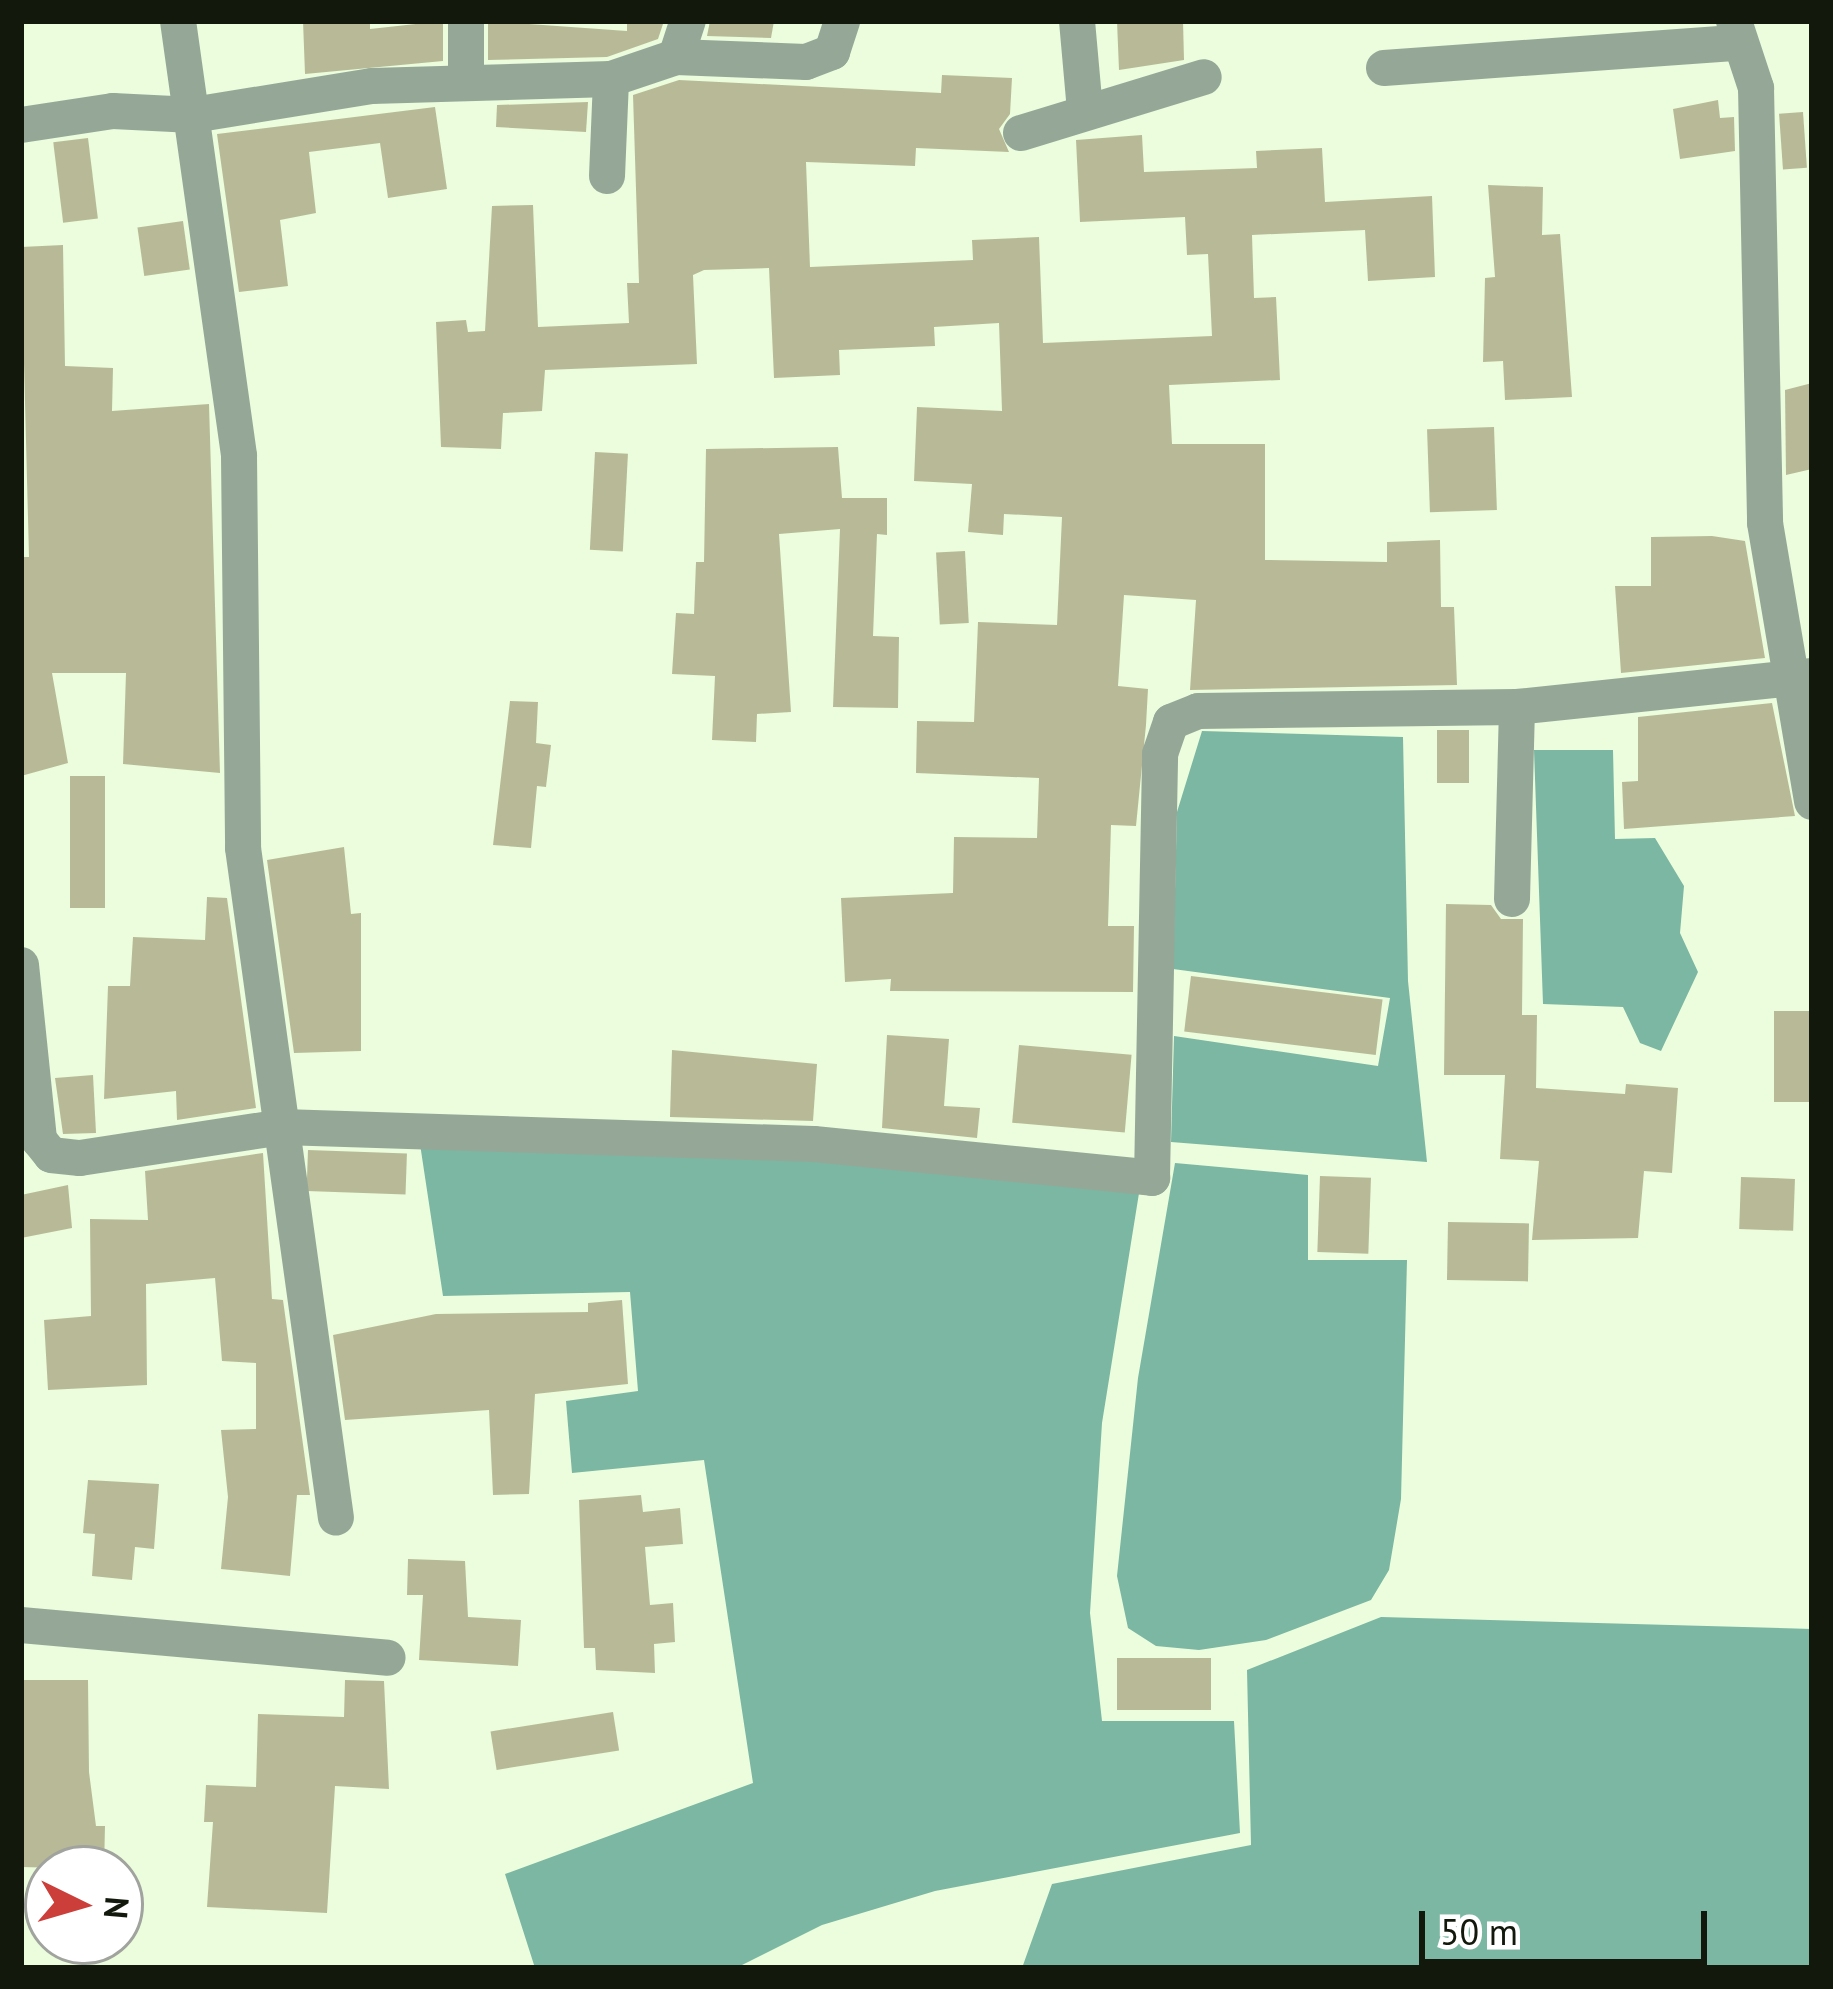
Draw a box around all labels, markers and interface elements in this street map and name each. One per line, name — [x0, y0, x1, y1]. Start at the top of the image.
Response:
north arrow — [24, 1845, 144, 1965]
scale bar — [1425, 1887, 1713, 1961]
text: N — [95, 1895, 140, 1921]
text: 50 m — [1440, 1908, 1518, 1955]

